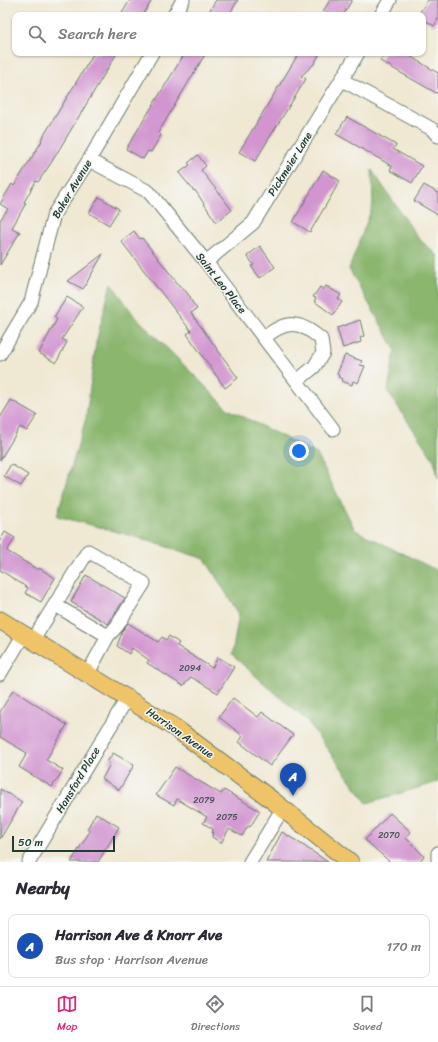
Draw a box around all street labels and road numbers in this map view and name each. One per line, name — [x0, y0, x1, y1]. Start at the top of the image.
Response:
street label: Pickmeier Lane — [263, 127, 318, 200]
street label: Baker Avenue — [47, 155, 97, 222]
street label: Saint Leo Place — [191, 248, 252, 318]
street label: Harrison Avenue — [142, 702, 218, 764]
street label: Hansford Place — [51, 743, 105, 817]

